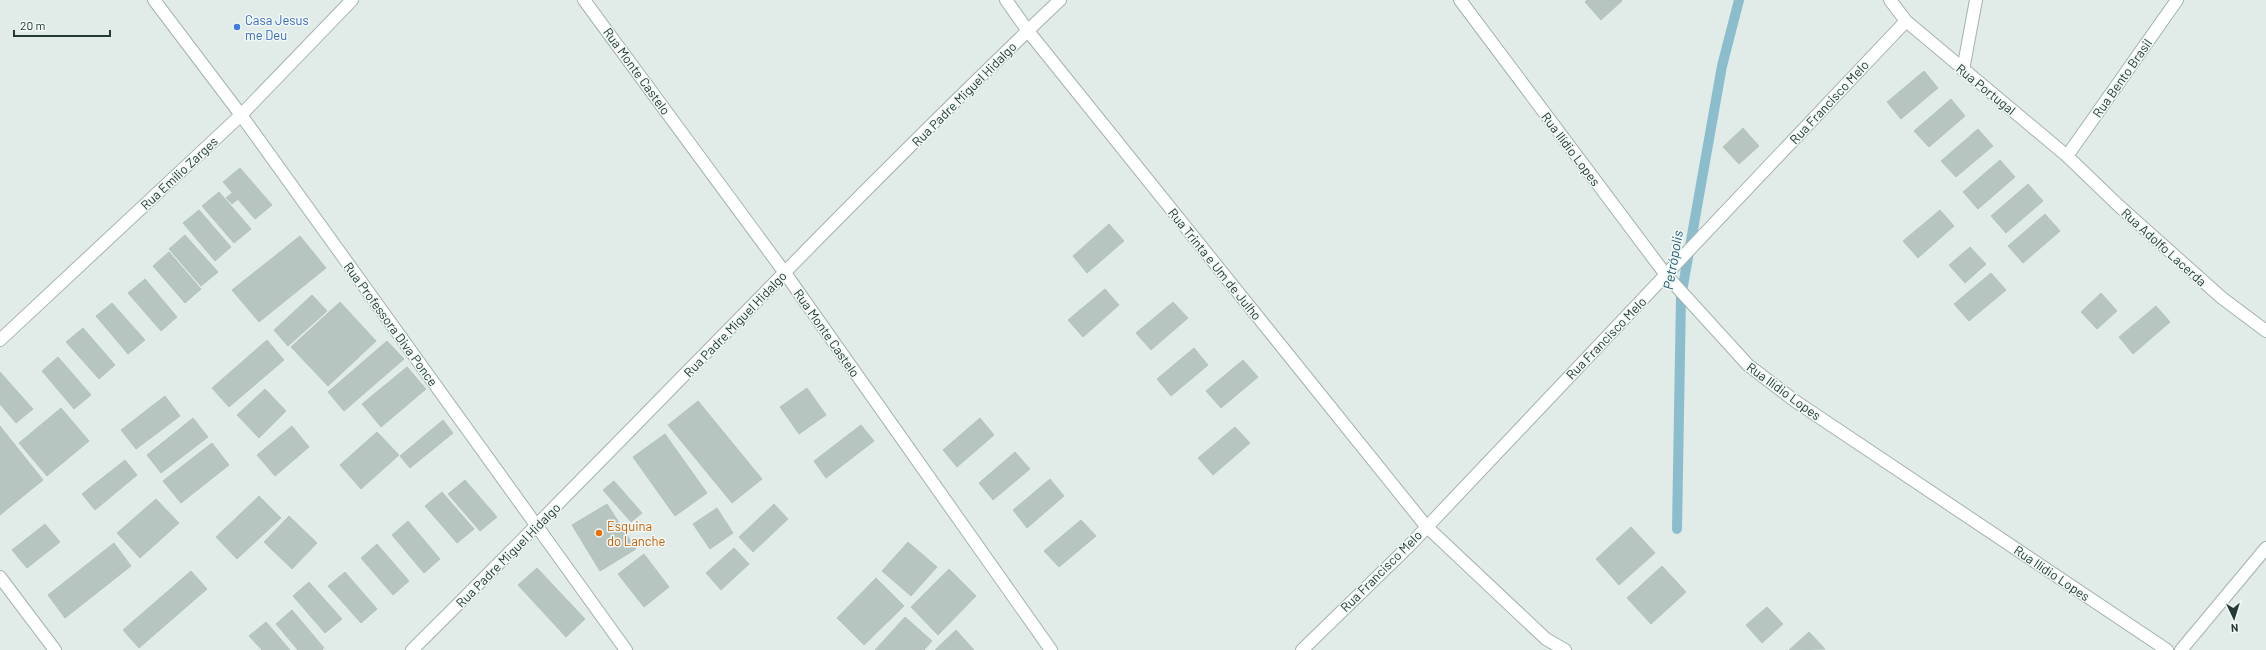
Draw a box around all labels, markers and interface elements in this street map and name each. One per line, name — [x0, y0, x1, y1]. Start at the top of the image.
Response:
scale bar — [14, 12, 110, 38]
place label: Casa Jesus me Deu — [245, 12, 309, 43]
text: 20 m — [20, 18, 46, 32]
marker: Casa Jesus me Deu — [232, 22, 242, 32]
street label: Rua Monte Castelo — [600, 24, 674, 118]
street label: Rua Bento Brasil — [2089, 36, 2155, 120]
street label: Rua Padre Miguel Hidalgo — [908, 38, 1020, 150]
street label: Rua Francisco Melo — [1786, 57, 1872, 147]
street label: Rua Portugal — [1953, 60, 2019, 118]
street label: Rua Ilídio Lopes — [1538, 109, 1604, 189]
street label: Rua Emílio Zarges — [137, 133, 221, 213]
street label: Rua Trinta e Um de Julho — [1165, 205, 1265, 323]
street label: Rua Adolfo Lacerda — [2118, 205, 2210, 289]
water label: Petrópolis — [1659, 228, 1686, 291]
street label: Rua Professora Diva Ponce — [341, 259, 441, 389]
street label: Rua Padre Miguel Hidalgo — [680, 268, 790, 380]
street label: Rua Monte Castelo — [791, 286, 863, 380]
street label: Rua Francisco Melo — [1562, 293, 1650, 383]
street label: Rua Ilídio Lopes — [1744, 359, 1824, 423]
street label: Rua Padre Miguel Hidalgo — [452, 499, 564, 611]
place label: Esquina do Lanche — [607, 518, 665, 549]
street label: Rua Francisco Melo — [1337, 527, 1425, 615]
marker: Esquina do Lanche — [594, 528, 604, 538]
street label: Rua Ilídio Lopes — [2011, 542, 2093, 604]
north arrow — [2214, 598, 2254, 638]
text: N — [2231, 622, 2239, 635]

